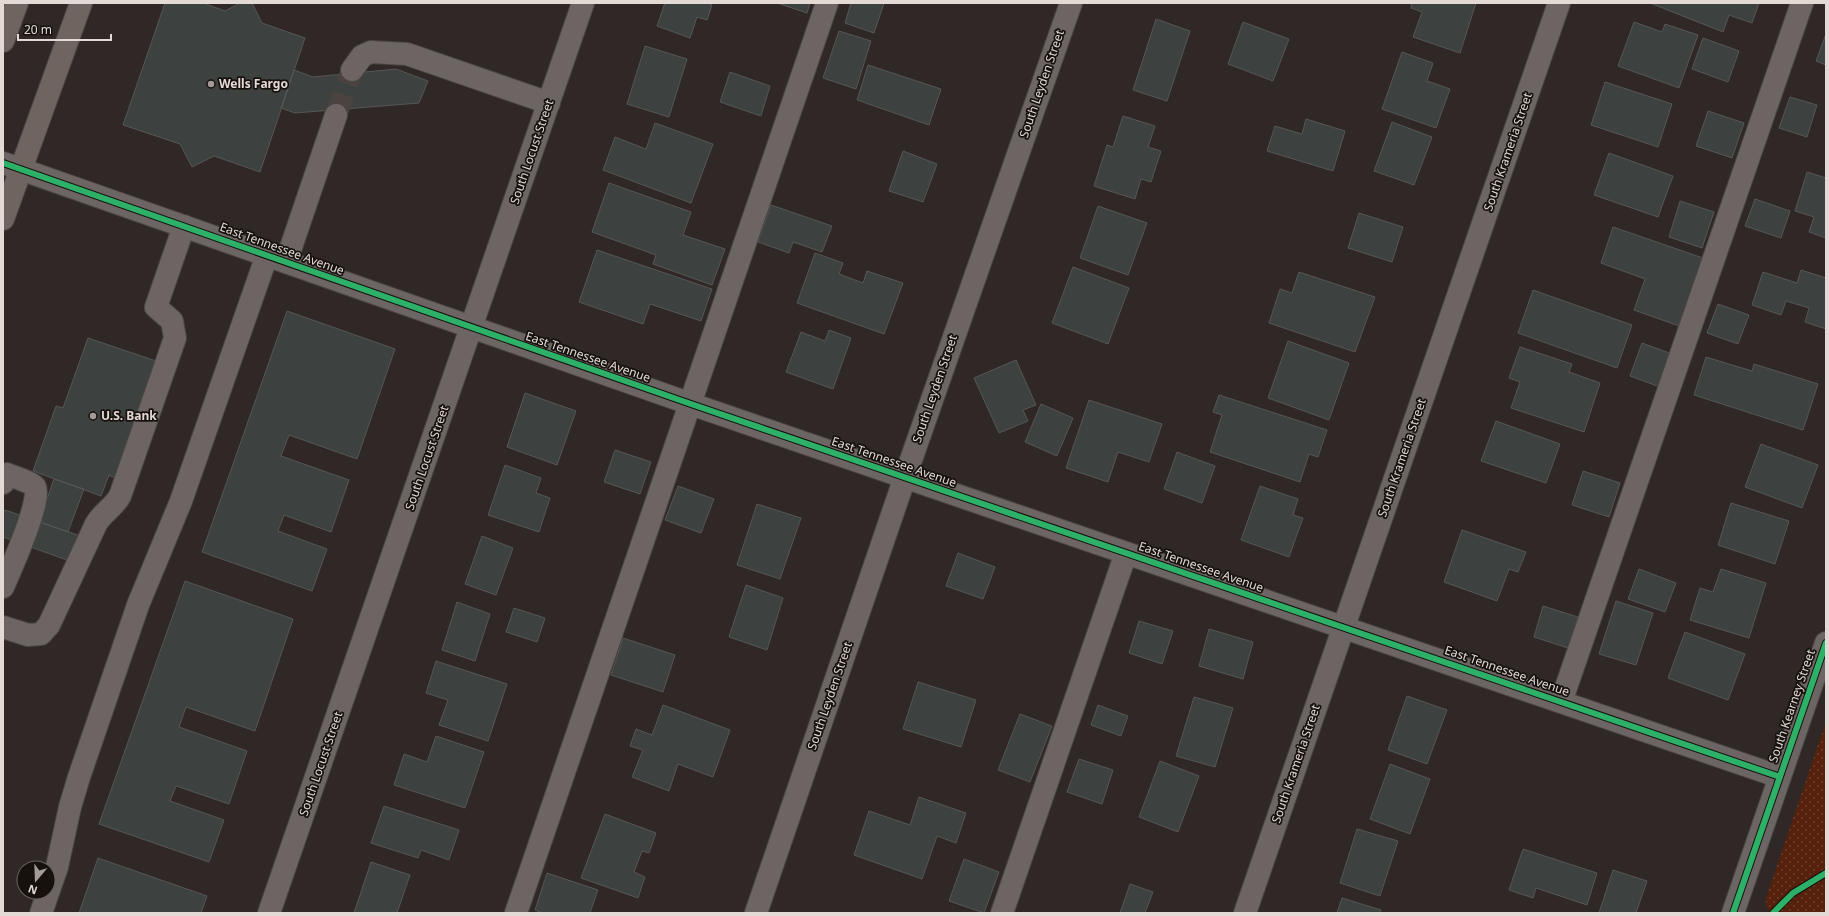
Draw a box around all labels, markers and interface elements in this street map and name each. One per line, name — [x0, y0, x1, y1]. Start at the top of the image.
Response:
scale bar — [18, 16, 111, 42]
text: 20 m — [24, 21, 52, 38]
street label: South Leyden Street — [1015, 27, 1068, 140]
place label: Wells Fargo — [219, 75, 288, 92]
marker: Wells Fargo — [206, 79, 216, 89]
street label: South Krameria Street — [1479, 90, 1536, 213]
street label: South Locust Street — [506, 97, 558, 206]
street label: East Tennessee Avenue — [218, 218, 347, 279]
street label: East Tennessee Avenue — [523, 327, 653, 386]
street label: South Leyden Street — [908, 332, 961, 445]
street label: South Krameria Street — [1373, 396, 1430, 519]
street label: South Locust Street — [401, 403, 453, 512]
place label: U.S. Bank — [101, 407, 157, 424]
marker: U.S. Bank — [88, 411, 98, 421]
street label: East Tennessee Avenue — [829, 432, 959, 491]
street label: East Tennessee Avenue — [1136, 537, 1266, 596]
street label: South Leyden Street — [803, 639, 856, 752]
street label: East Tennessee Avenue — [1442, 641, 1572, 700]
street label: South Kearney Street — [1764, 646, 1819, 765]
street label: South Krameria Street — [1267, 702, 1324, 825]
street label: South Locust Street — [295, 709, 347, 818]
north arrow — [16, 860, 56, 900]
text: N — [26, 881, 39, 898]

